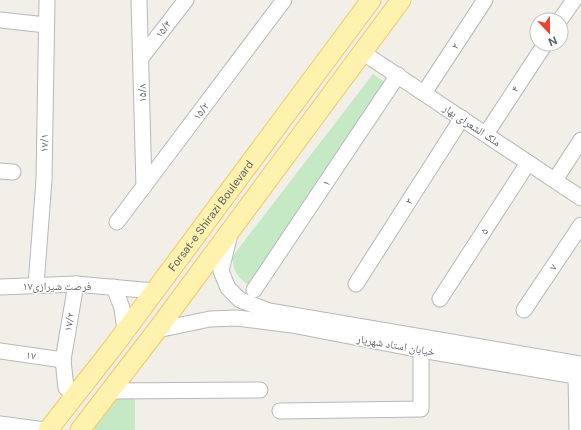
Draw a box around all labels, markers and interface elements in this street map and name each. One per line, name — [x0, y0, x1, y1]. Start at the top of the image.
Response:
north arrow — [529, 12, 569, 52]
street label: ۱۵/۴ — [153, 18, 174, 40]
text: N — [547, 34, 559, 48]
street label: ۲ — [449, 41, 461, 51]
street label: ۱۵/۸ — [136, 84, 148, 102]
street label: ۴ — [509, 84, 521, 94]
street label: ۱۵/۲ — [191, 100, 211, 122]
street label: ملک الشعرای بهار — [440, 101, 503, 149]
street label: ۱۷/۱ — [38, 134, 50, 152]
street label: Forsat-e Shirazi Boulevard — [166, 158, 256, 273]
street label: ۱ — [320, 178, 332, 188]
street label: ۳ — [403, 196, 415, 206]
street label: ۵ — [478, 226, 490, 236]
street label: ۷ — [547, 262, 559, 272]
street label: ۱۷فرصت شیرازی — [23, 280, 92, 293]
street label: ۱۷/۲ — [61, 312, 77, 332]
street label: خیابان استاد شهریار — [355, 332, 436, 359]
street label: ۱۷ — [25, 348, 37, 362]

